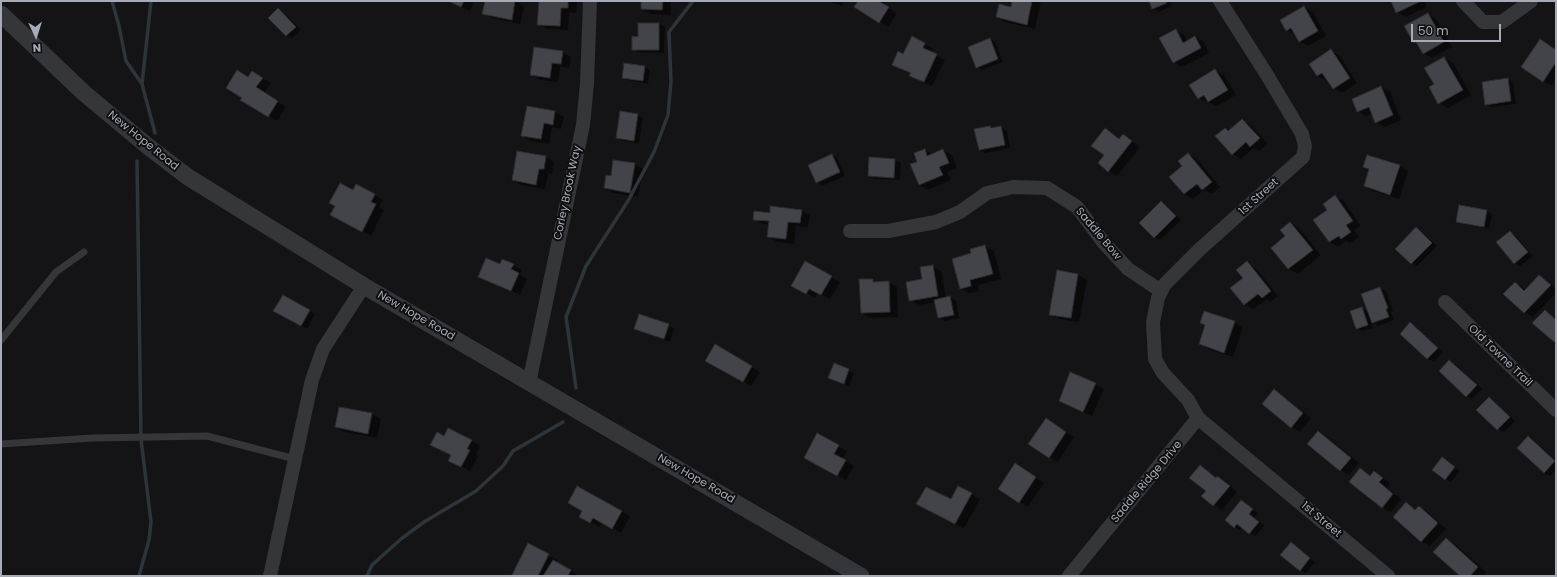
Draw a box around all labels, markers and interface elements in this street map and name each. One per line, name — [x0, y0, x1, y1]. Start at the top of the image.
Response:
north arrow — [16, 16, 56, 56]
scale bar — [1413, 16, 1503, 42]
text: 50 m — [1418, 22, 1449, 39]
text: N — [32, 40, 42, 56]
street label: New Hope Road — [105, 109, 181, 173]
street label: Corley Brook Way — [552, 145, 584, 241]
street label: 1st Street — [1237, 176, 1281, 218]
street label: Saddle Bow — [1072, 205, 1124, 263]
street label: New Hope Road — [375, 289, 457, 343]
street label: Old Towne Trail — [1465, 322, 1535, 390]
street label: Saddle Ridge Drive — [1109, 438, 1185, 526]
street label: New Hope Road — [655, 452, 737, 506]
street label: 1st Street — [1298, 499, 1344, 541]

